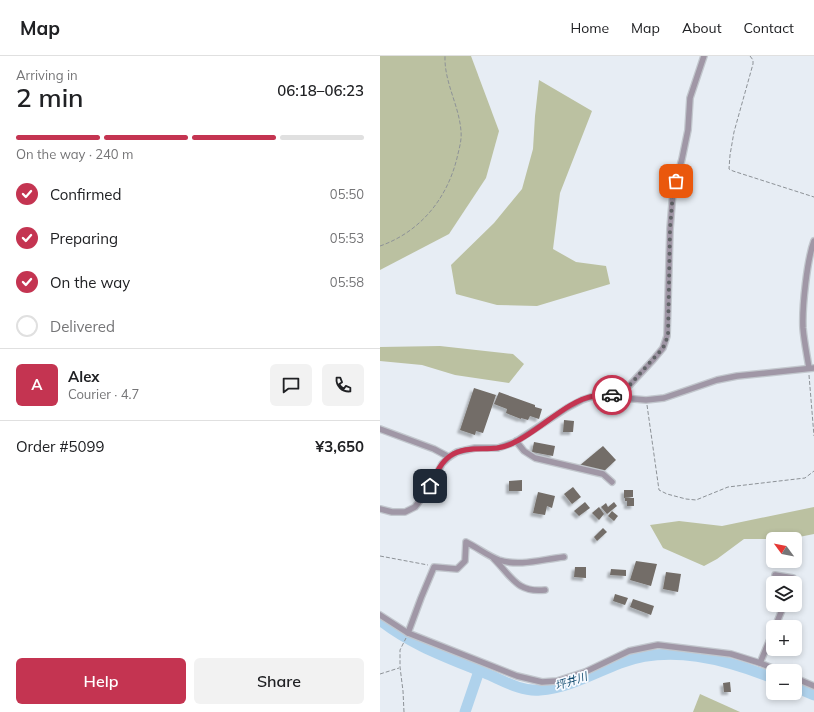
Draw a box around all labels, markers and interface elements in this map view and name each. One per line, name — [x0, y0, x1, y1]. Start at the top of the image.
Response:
text: Map — [20, 16, 60, 40]
text: Home — [570, 19, 609, 37]
text: Map — [631, 19, 660, 37]
text: About — [682, 19, 722, 37]
text: Contact — [744, 19, 794, 37]
text: Arriving in — [16, 67, 78, 83]
text: 2 min — [16, 81, 84, 114]
text: 06:18–06:23 — [277, 81, 364, 100]
text: On the way · 240 m — [16, 146, 133, 162]
pin — [659, 164, 693, 198]
icon: bag — [665, 170, 687, 192]
icon: check — [16, 183, 38, 205]
text: Confirmed — [50, 185, 121, 204]
text: 05:50 — [330, 186, 364, 202]
icon: check — [16, 227, 38, 249]
text: Preparing — [50, 229, 118, 248]
text: 05:53 — [330, 230, 364, 246]
icon: check — [16, 271, 38, 293]
text: On the way — [50, 273, 130, 292]
text: 05:58 — [330, 274, 364, 290]
text: Delivered — [50, 317, 115, 336]
button: chat — [270, 364, 312, 406]
button: phone — [322, 364, 364, 406]
text: Alex — [68, 367, 100, 386]
text: A — [31, 375, 43, 394]
courier — [592, 375, 632, 415]
icon: car — [601, 384, 623, 406]
text: Courier · 4.7 — [68, 386, 139, 402]
text: Order #5099 — [16, 437, 104, 456]
text: ¥3,650 — [315, 437, 364, 456]
pin — [413, 469, 447, 503]
icon: home — [419, 475, 441, 497]
north arrow — [766, 532, 802, 568]
map controls — [766, 532, 802, 700]
button: layers — [766, 576, 802, 612]
button: + — [766, 620, 802, 656]
button: Help — [16, 658, 186, 704]
button: Share — [194, 658, 364, 704]
button: − — [766, 664, 802, 700]
water label: 坪井川 — [553, 669, 590, 693]

